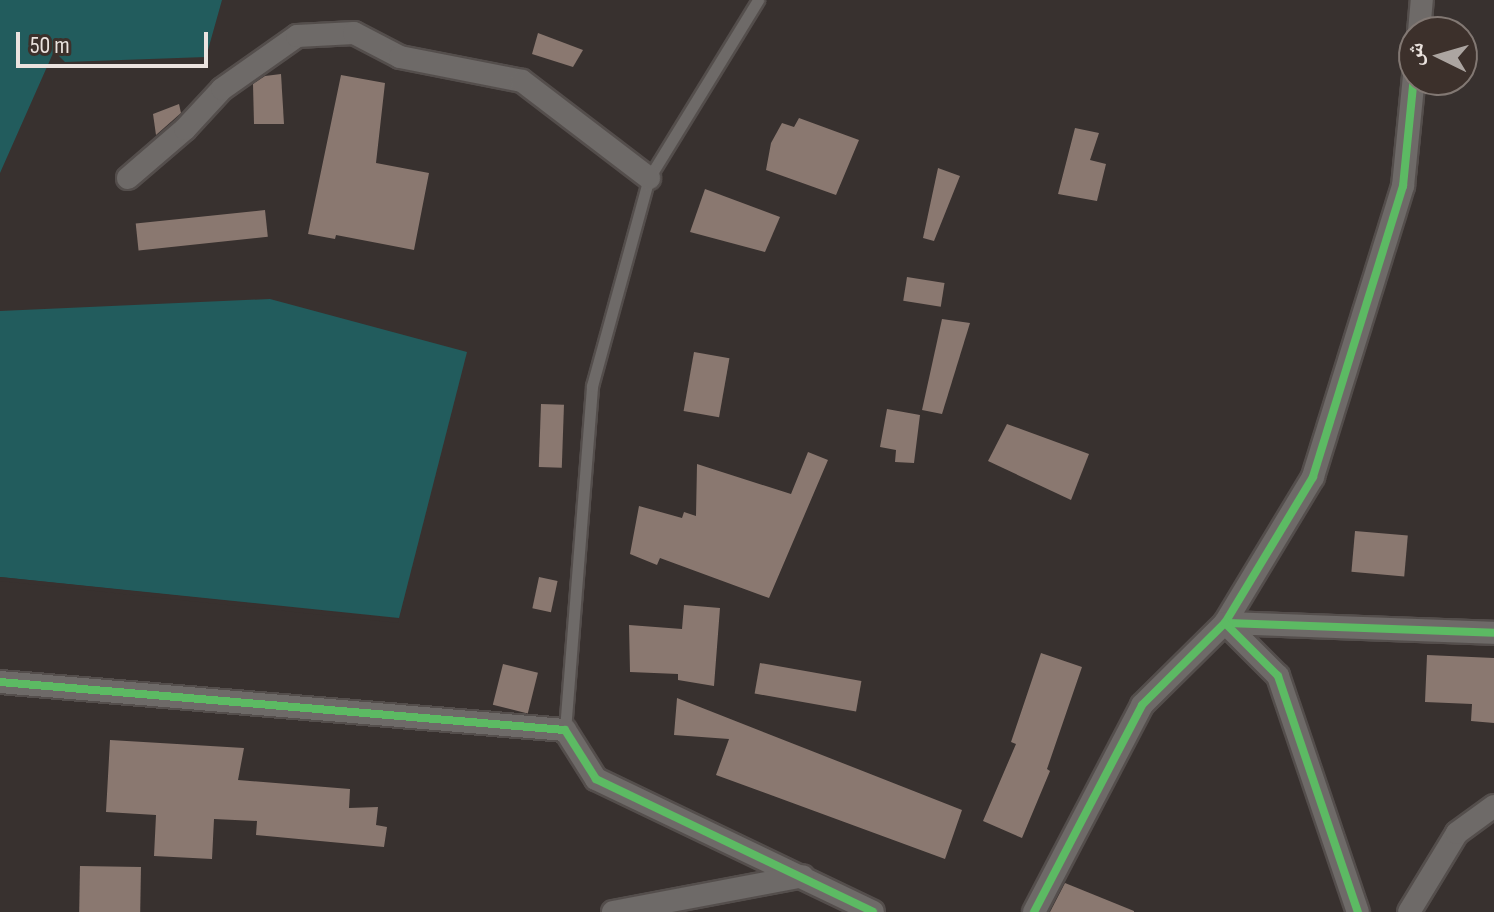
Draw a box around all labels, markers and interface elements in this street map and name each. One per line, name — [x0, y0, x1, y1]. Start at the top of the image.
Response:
scale bar — [20, 16, 212, 66]
north arrow — [1398, 16, 1478, 96]
text: 50 m — [30, 31, 70, 60]
text: ش — [1401, 41, 1430, 67]

